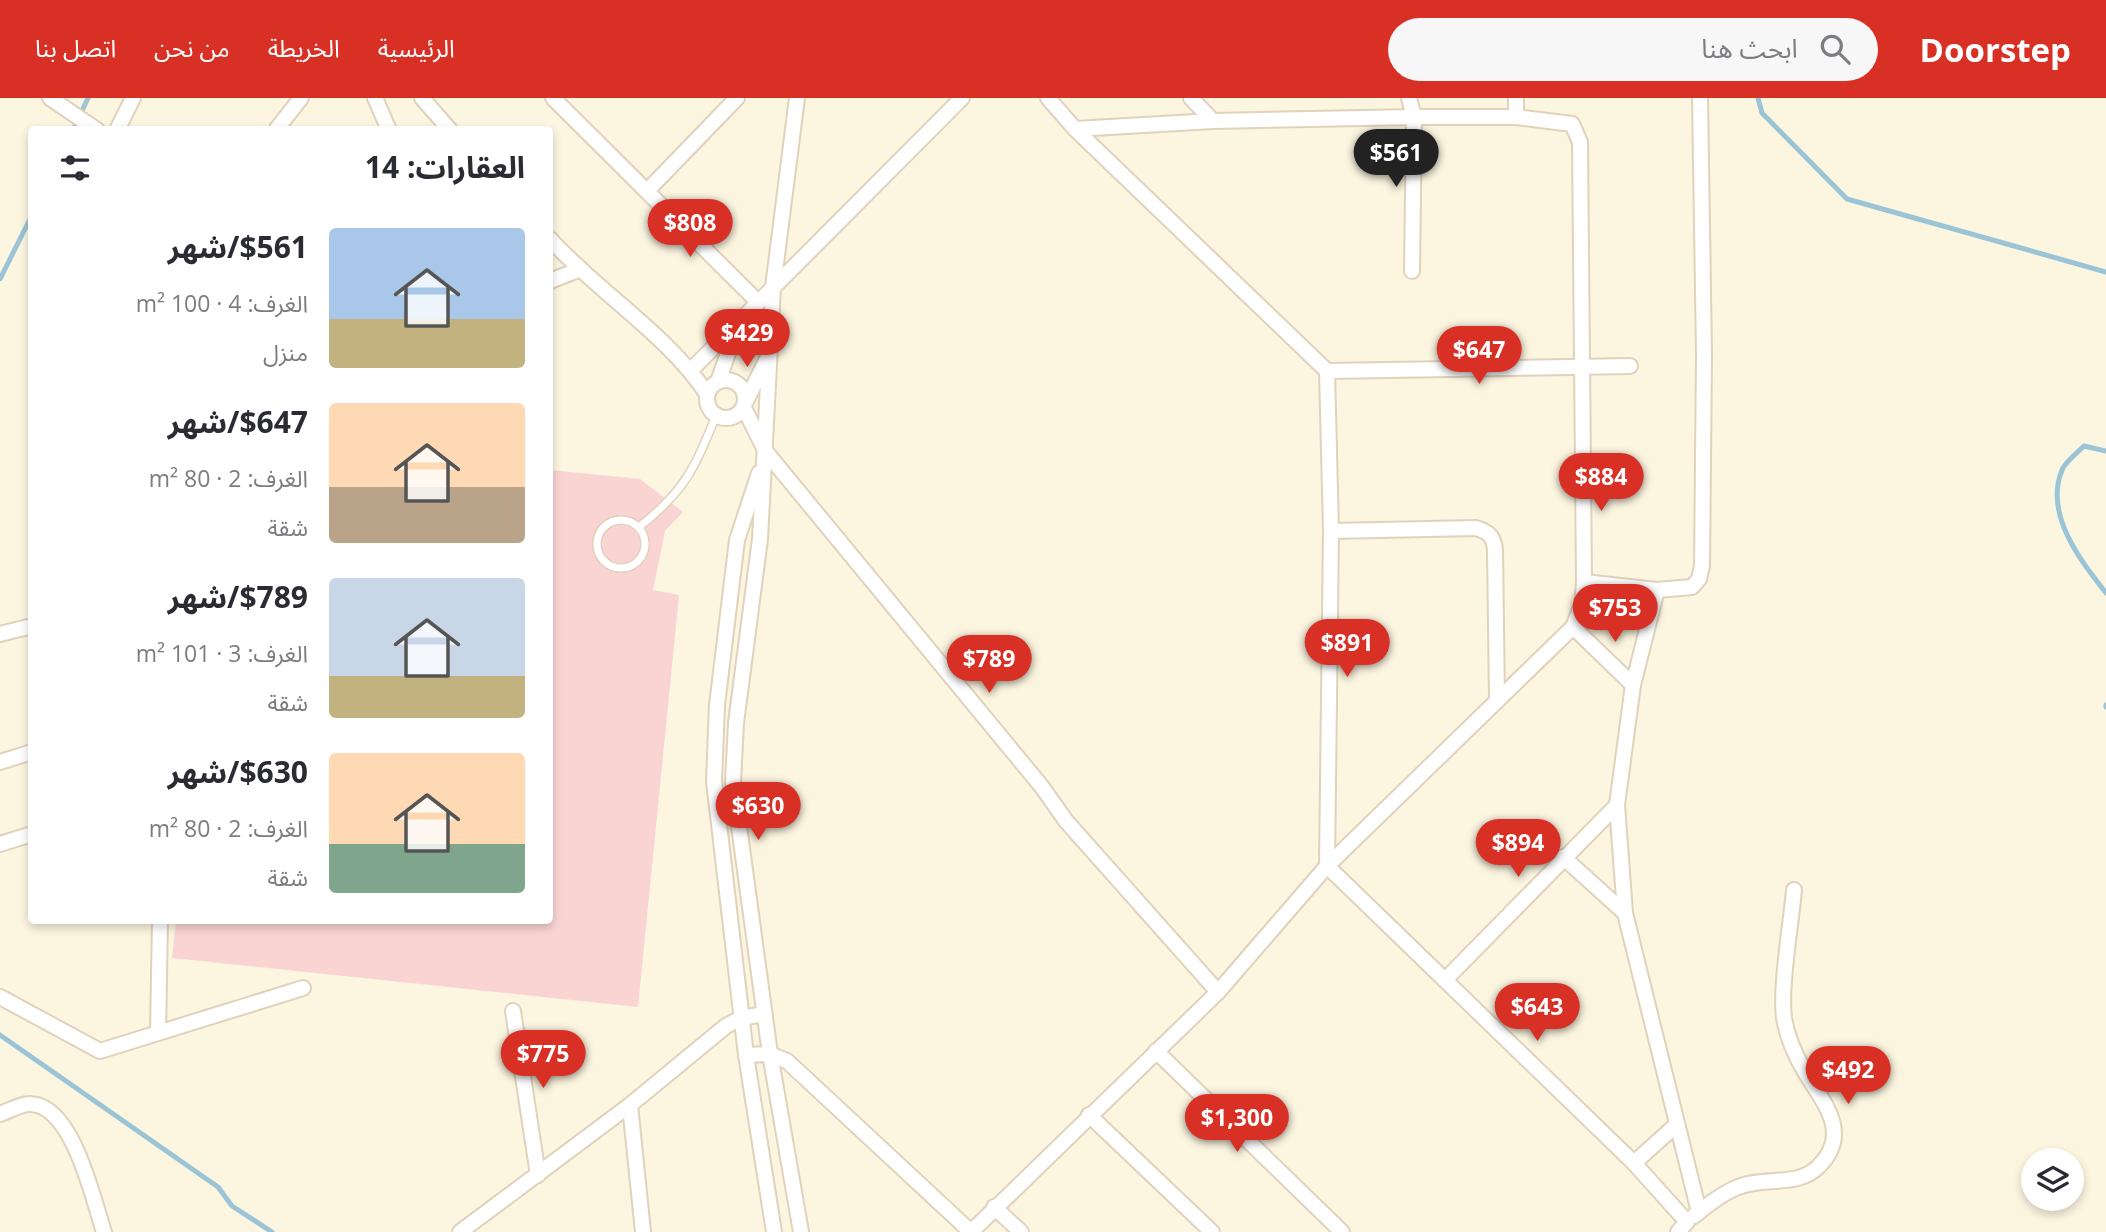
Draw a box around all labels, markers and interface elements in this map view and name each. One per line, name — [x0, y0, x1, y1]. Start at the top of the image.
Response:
search box — [1388, 18, 1878, 81]
text: Doorstep — [1920, 27, 2071, 72]
text: ابحث هنا — [1701, 30, 1798, 66]
icon: search — [1816, 30, 1854, 68]
text: اتصل بنا — [35, 31, 116, 64]
text: من نحن — [154, 31, 230, 64]
text: الخريطة — [268, 31, 340, 64]
text: الرئيسية — [378, 31, 455, 64]
pin: $561 — [1355, 130, 1437, 189]
text: $561 — [1370, 136, 1422, 168]
text: العقارات: 14 — [365, 146, 525, 187]
icon: filters — [56, 149, 94, 187]
pin: $808 — [649, 200, 731, 259]
text: $808 — [664, 206, 716, 238]
text: $561/شهر — [168, 226, 308, 267]
icon: home — [385, 256, 469, 340]
text: الغرف: 4 · 100 m² — [136, 287, 308, 319]
pin: $429 — [706, 310, 788, 369]
text: $429 — [721, 316, 773, 348]
pin: $647 — [1438, 327, 1520, 386]
text: $647 — [1453, 333, 1505, 365]
text: منزل — [263, 336, 308, 368]
text: $647/شهر — [168, 401, 308, 442]
icon: home — [385, 431, 469, 515]
pin: $884 — [1560, 454, 1642, 513]
text: $884 — [1575, 460, 1627, 492]
text: الغرف: 2 · 80 m² — [149, 462, 308, 494]
text: شقة — [267, 511, 308, 543]
text: $789/شهر — [168, 576, 308, 617]
pin: $753 — [1574, 584, 1656, 644]
text: $753 — [1589, 591, 1641, 623]
icon: home — [385, 606, 469, 690]
pin: $891 — [1306, 620, 1388, 679]
text: $891 — [1321, 626, 1373, 658]
pin: $789 — [948, 636, 1030, 695]
text: الغرف: 3 · 101 m² — [136, 637, 308, 669]
text: $789 — [963, 642, 1015, 674]
text: شقة — [267, 686, 308, 718]
text: $630/شهر — [168, 751, 308, 792]
icon: home — [385, 781, 469, 865]
pin: $630 — [717, 782, 799, 842]
text: $630 — [732, 789, 784, 821]
text: الغرف: 2 · 80 m² — [149, 812, 308, 844]
pin: $894 — [1477, 820, 1559, 879]
text: $894 — [1492, 826, 1544, 858]
text: شقة — [267, 861, 308, 893]
pin: $643 — [1496, 984, 1578, 1043]
text: $643 — [1511, 990, 1563, 1022]
pin: $775 — [502, 1030, 584, 1090]
text: $775 — [517, 1037, 569, 1069]
pin: $492 — [1807, 1046, 1889, 1106]
text: $492 — [1822, 1053, 1874, 1085]
pin: $1,300 — [1180, 1094, 1294, 1154]
text: $1,300 — [1201, 1101, 1273, 1133]
map controls — [2021, 1148, 2084, 1211]
button: layers — [2021, 1148, 2084, 1211]

